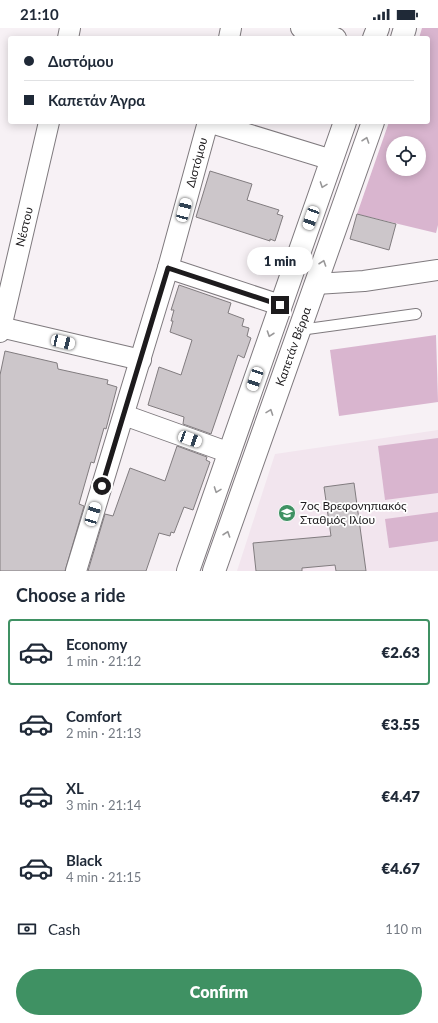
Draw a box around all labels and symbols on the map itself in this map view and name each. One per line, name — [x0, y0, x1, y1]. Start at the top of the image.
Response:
street label: Διστόμου — [182, 136, 210, 189]
one-way arrow — [361, 137, 370, 144]
one-way arrow — [319, 182, 327, 189]
car — [175, 197, 193, 223]
street label: Νέστου — [12, 205, 36, 248]
car — [301, 205, 321, 231]
callout: 1 min — [247, 247, 313, 275]
one-way arrow — [318, 259, 327, 266]
route end — [271, 296, 289, 314]
street label: Καπετάν Βέρρα — [272, 304, 314, 388]
one-way arrow — [266, 331, 275, 338]
car — [50, 333, 76, 351]
car — [245, 366, 265, 392]
one-way arrow — [266, 408, 274, 415]
car — [177, 429, 203, 449]
route start — [93, 477, 111, 495]
one-way arrow — [213, 486, 222, 493]
place label: 7ος Βρεφονηπιακός Σταθμός Ιλίου — [300, 498, 407, 527]
car — [84, 501, 102, 527]
school or university icon: 7ος Βρεφονηπιακός Σταθμός Ιλίου — [277, 503, 297, 523]
one-way arrow — [222, 531, 231, 538]

